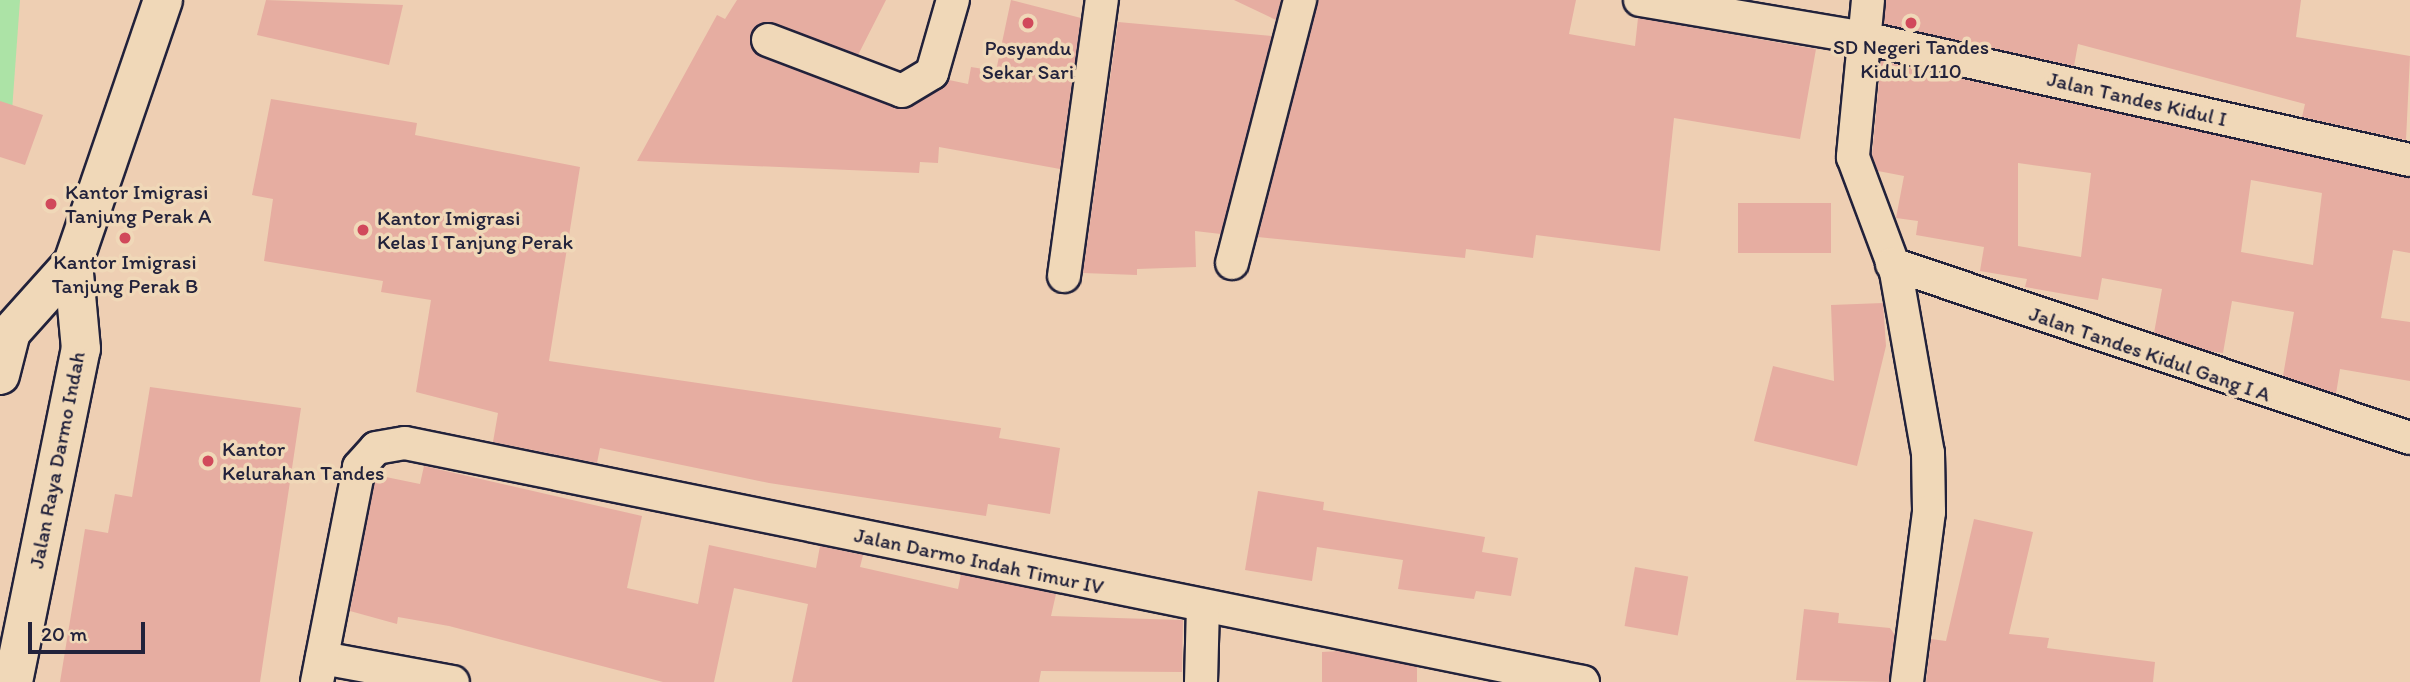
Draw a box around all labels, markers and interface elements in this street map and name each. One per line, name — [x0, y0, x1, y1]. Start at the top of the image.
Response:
marker: Posyandu Sekar Sari — [1018, 13, 1038, 33]
marker: SD Negeri Tandes Kidul I/110 — [1903, 15, 1919, 31]
place label: SD Negeri Tandes Kidul I/110 — [1833, 34, 1989, 84]
place label: Posyandu Sekar Sari — [982, 35, 1074, 85]
street label: Jalan Tandes Kidul I — [2046, 66, 2228, 132]
place label: Kantor Imigrasi Tanjung Perak A — [65, 179, 210, 229]
marker: Kantor Imigrasi Tanjung Perak A — [43, 196, 59, 212]
place label: Kantor Imigrasi Kelas I Tanjung Perak — [377, 205, 571, 255]
marker: Kantor Imigrasi Kelas I Tanjung Perak — [355, 222, 371, 238]
marker: Kantor Imigrasi Tanjung Perak B — [117, 230, 133, 246]
place label: Kantor Imigrasi Tanjung Perak B — [52, 249, 198, 299]
street label: Jalan Tandes Kidul Gang I A — [2027, 301, 2273, 407]
street label: Jalan Raya Darmo Indah — [24, 350, 90, 570]
place label: Kantor Kelurahan Tandes — [222, 436, 383, 486]
marker: Kantor Kelurahan Tandes — [200, 453, 216, 469]
street label: Jalan Darmo Indah Timur IV — [852, 522, 1106, 600]
scale bar — [32, 608, 149, 652]
text: 20 m — [41, 621, 87, 646]

